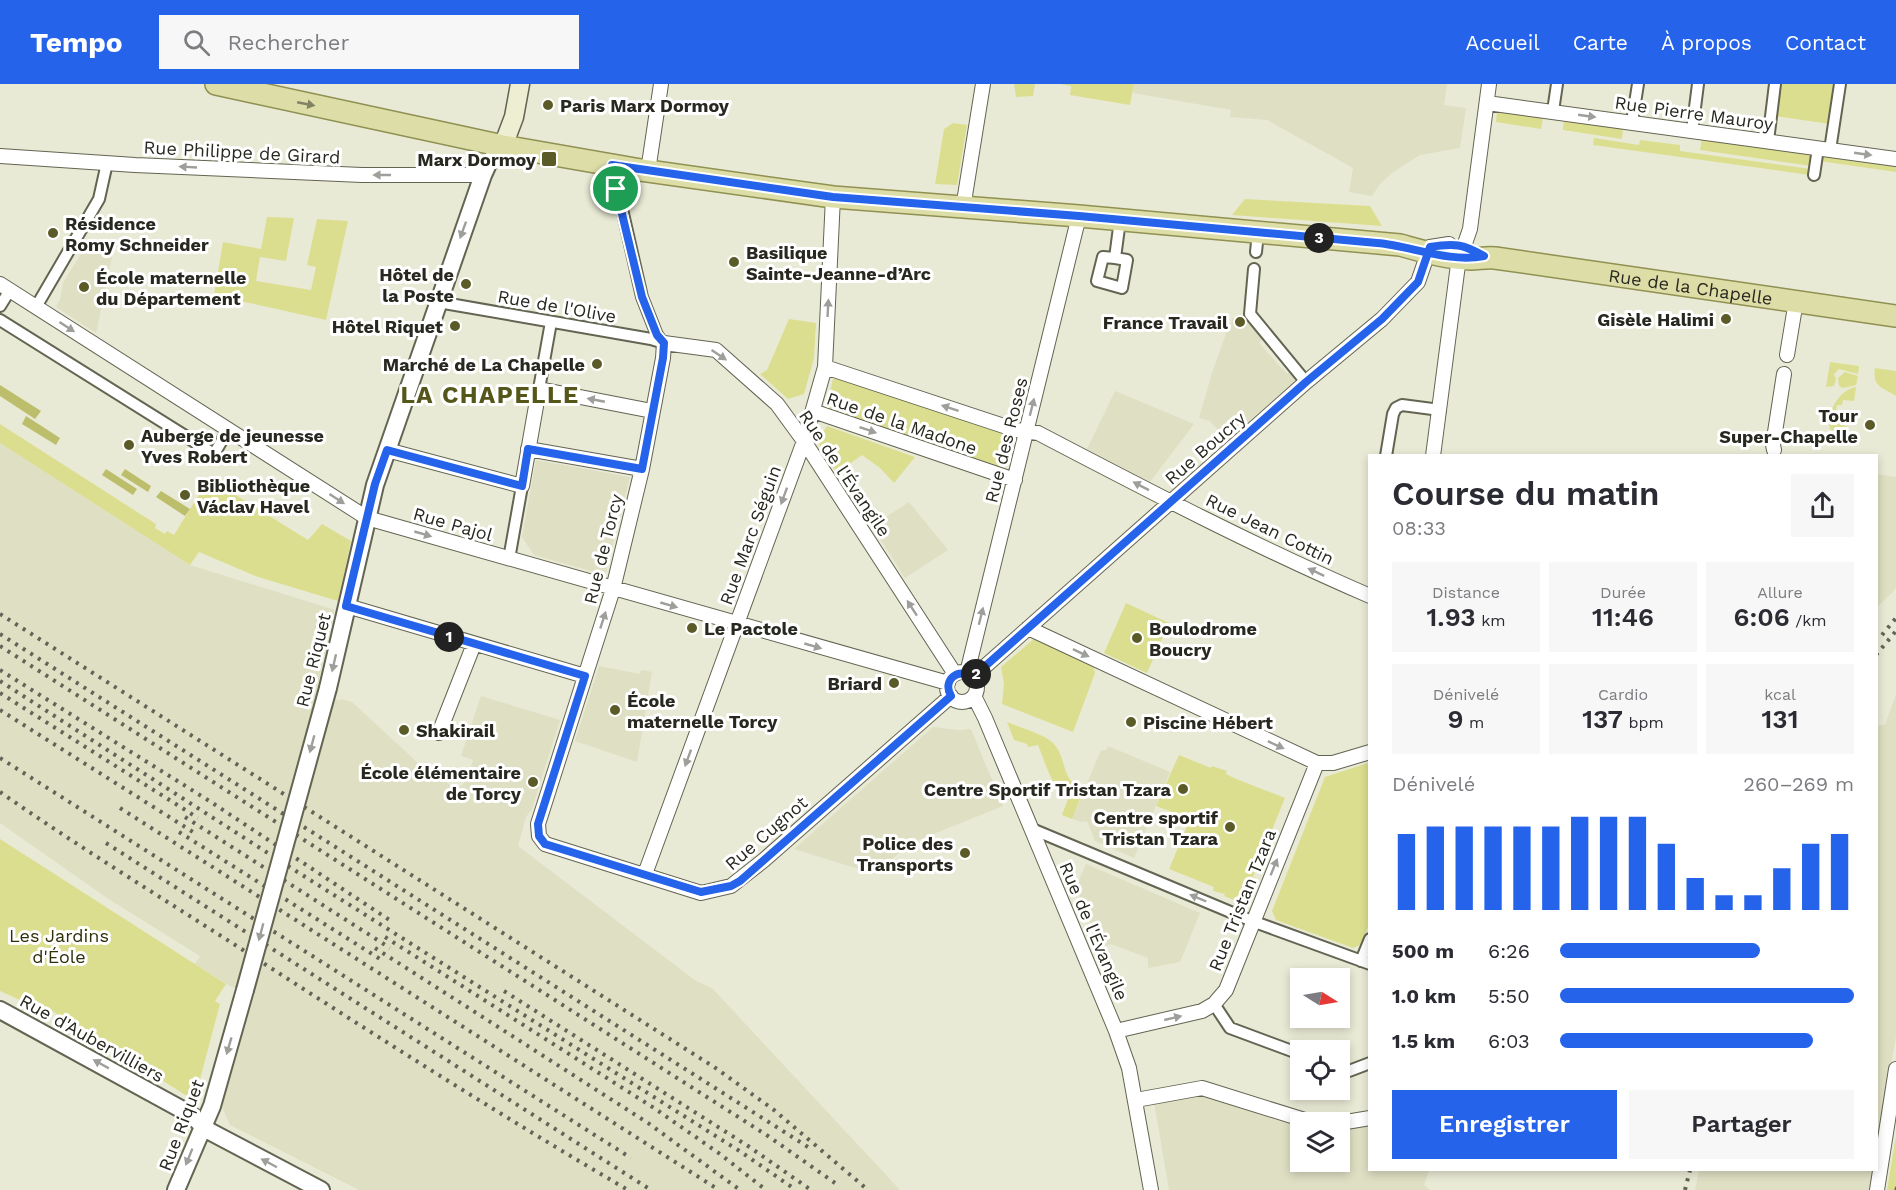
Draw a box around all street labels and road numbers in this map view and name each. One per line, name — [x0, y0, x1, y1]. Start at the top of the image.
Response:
street label: Rue Pierre Mauroy — [1613, 91, 1775, 135]
street label: Rue Philippe de Girard — [143, 136, 341, 168]
street label: Rue de la Chapelle — [1607, 264, 1774, 309]
street label: Rue de l'Olive — [496, 285, 618, 327]
street label: Rue des Roses — [980, 375, 1032, 505]
street label: Rue de la Madone — [824, 387, 980, 459]
street label: Rue de l'Évangile — [795, 406, 895, 540]
street label: Rue Boucry — [1160, 407, 1250, 489]
street label: Rue Marc Séguin — [715, 462, 785, 608]
street label: Rue Jean Cottin — [1203, 489, 1337, 569]
street label: Rue de Torcy — [579, 491, 627, 606]
street label: Rue Pajol — [411, 503, 496, 545]
street label: Rue Riquet — [291, 610, 335, 709]
street label: Rue Cugnot — [721, 791, 812, 874]
street label: Rue Tristan Tzara — [1204, 826, 1280, 974]
street label: Rue de l'Évangile — [1055, 859, 1133, 1003]
street label: Rue d'Aubervilliers — [16, 990, 168, 1086]
street label: Rue Riquet — [154, 1076, 208, 1174]

